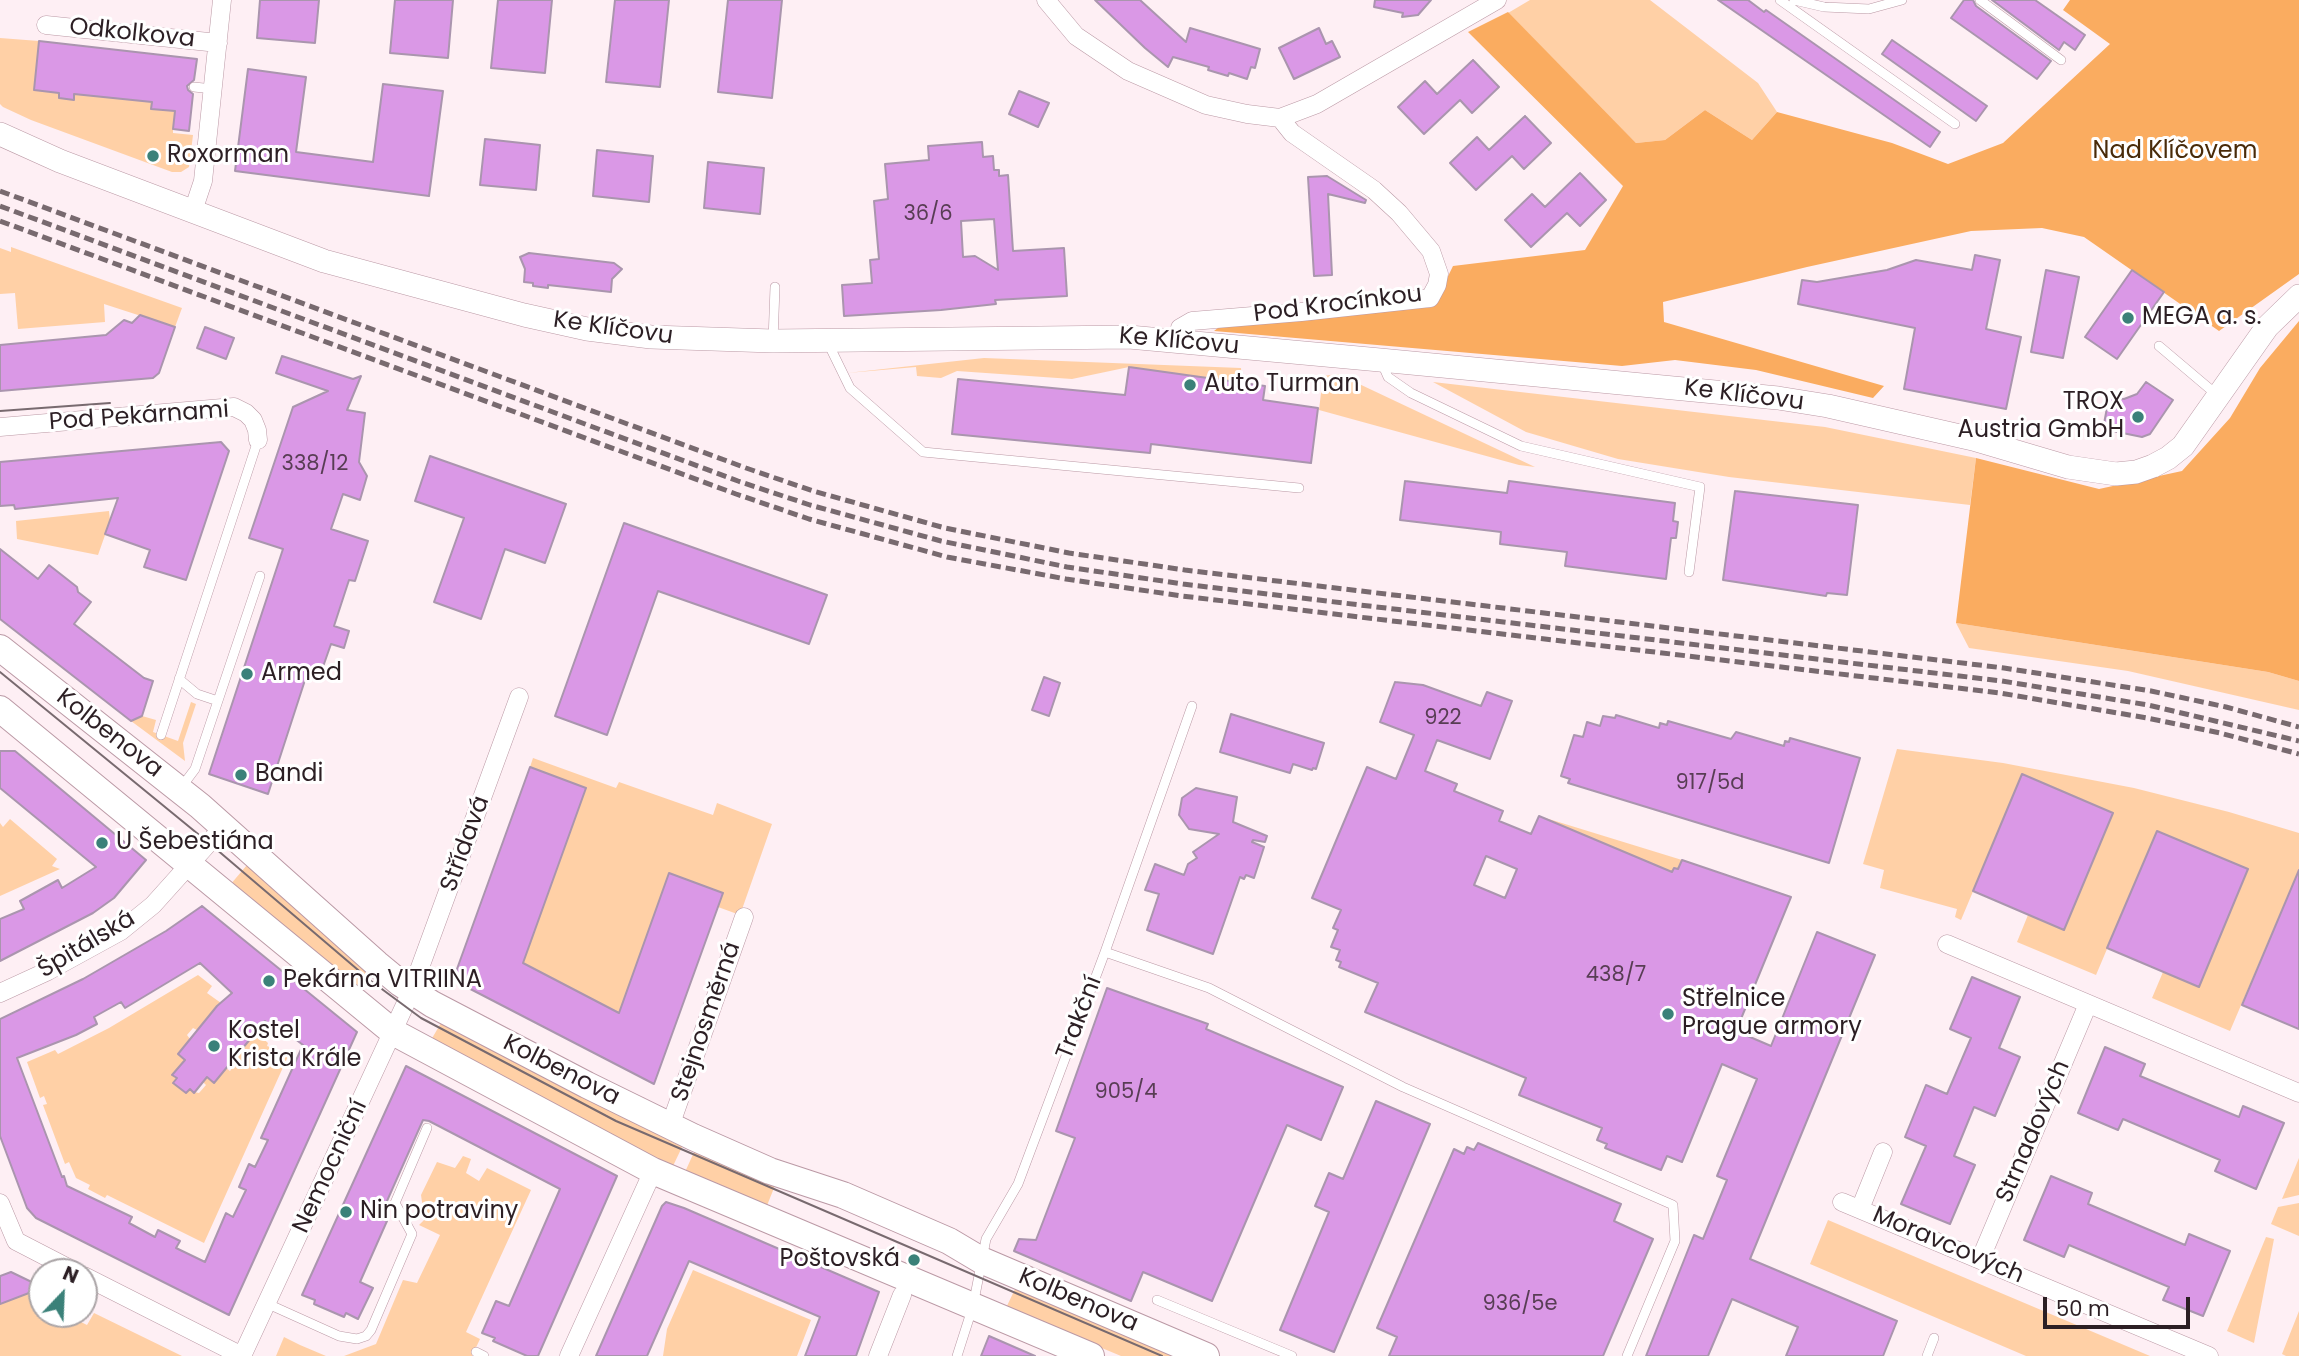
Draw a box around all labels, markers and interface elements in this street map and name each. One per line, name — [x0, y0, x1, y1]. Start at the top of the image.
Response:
street label: Odkolkova — [68, 13, 196, 55]
park label: Nad Klíčovem — [2093, 138, 2257, 166]
place label: Roxorman — [167, 142, 289, 170]
marker: Roxorman — [145, 148, 161, 164]
house number: 36/6 — [903, 202, 953, 228]
street label: Pod Krocínkou — [1252, 280, 1424, 330]
place label: MEGA a. s. — [2142, 304, 2261, 332]
street label: Ke Klíčovu — [551, 306, 675, 352]
marker: MEGA a. s. — [2120, 310, 2136, 326]
street label: Ke Klíčovu — [1118, 322, 1240, 362]
place label: Auto Turman — [1204, 371, 1360, 399]
street label: Ke Klíčovu — [1682, 374, 1806, 418]
marker: Auto Turman — [1182, 377, 1198, 393]
place label: TROX Austria GmbH — [1957, 389, 2124, 445]
street label: Pod Pekárnami — [48, 396, 230, 438]
marker: TROX Austria GmbH — [2130, 409, 2146, 425]
house number: 338/12 — [282, 452, 348, 478]
place label: Armed — [261, 660, 342, 688]
marker: Armed — [239, 666, 255, 682]
street label: Kolbenova — [50, 684, 168, 784]
house number: 922 — [1424, 706, 1462, 732]
place label: Bandi — [255, 761, 323, 789]
marker: Bandi — [233, 767, 249, 783]
house number: 917/5d — [1676, 771, 1744, 797]
street label: Střídavá — [435, 792, 497, 896]
place label: U Šebestiána — [116, 829, 274, 857]
marker: U Šebestiána — [94, 835, 110, 851]
street label: Špitálská — [33, 905, 141, 985]
street label: Stejnosměrná — [666, 938, 748, 1106]
house number: 438/7 — [1586, 963, 1646, 989]
place label: Pekárna VITRIINA — [283, 967, 482, 995]
marker: Pekárna VITRIINA — [261, 973, 277, 989]
street label: Trakční — [1051, 973, 1109, 1063]
place label: Střelnice Prague armory — [1682, 986, 1862, 1042]
marker: Střelnice Prague armory — [1660, 1006, 1676, 1022]
place label: Kostel Krista Krále — [228, 1018, 361, 1074]
street label: Kolbenova — [498, 1029, 624, 1113]
marker: Kostel Krista Krále — [206, 1038, 222, 1054]
street label: Strnadových — [1991, 1056, 2077, 1208]
house number: 905/4 — [1095, 1080, 1157, 1106]
street label: Nemocniční — [288, 1096, 374, 1238]
place label: Nin potraviny — [360, 1198, 518, 1226]
street label: Moravcových — [1868, 1201, 2028, 1291]
marker: Nin potraviny — [338, 1204, 354, 1220]
place label: Poštovská — [780, 1246, 900, 1274]
marker: Poštovská — [906, 1252, 922, 1268]
north arrow — [28, 1258, 98, 1328]
text: N — [59, 1260, 82, 1290]
street label: Kolbenova — [1014, 1263, 1142, 1339]
scale bar — [2047, 1282, 2194, 1326]
house number: 936/5e — [1482, 1292, 1558, 1318]
text: 50 m — [2056, 1294, 2110, 1323]

